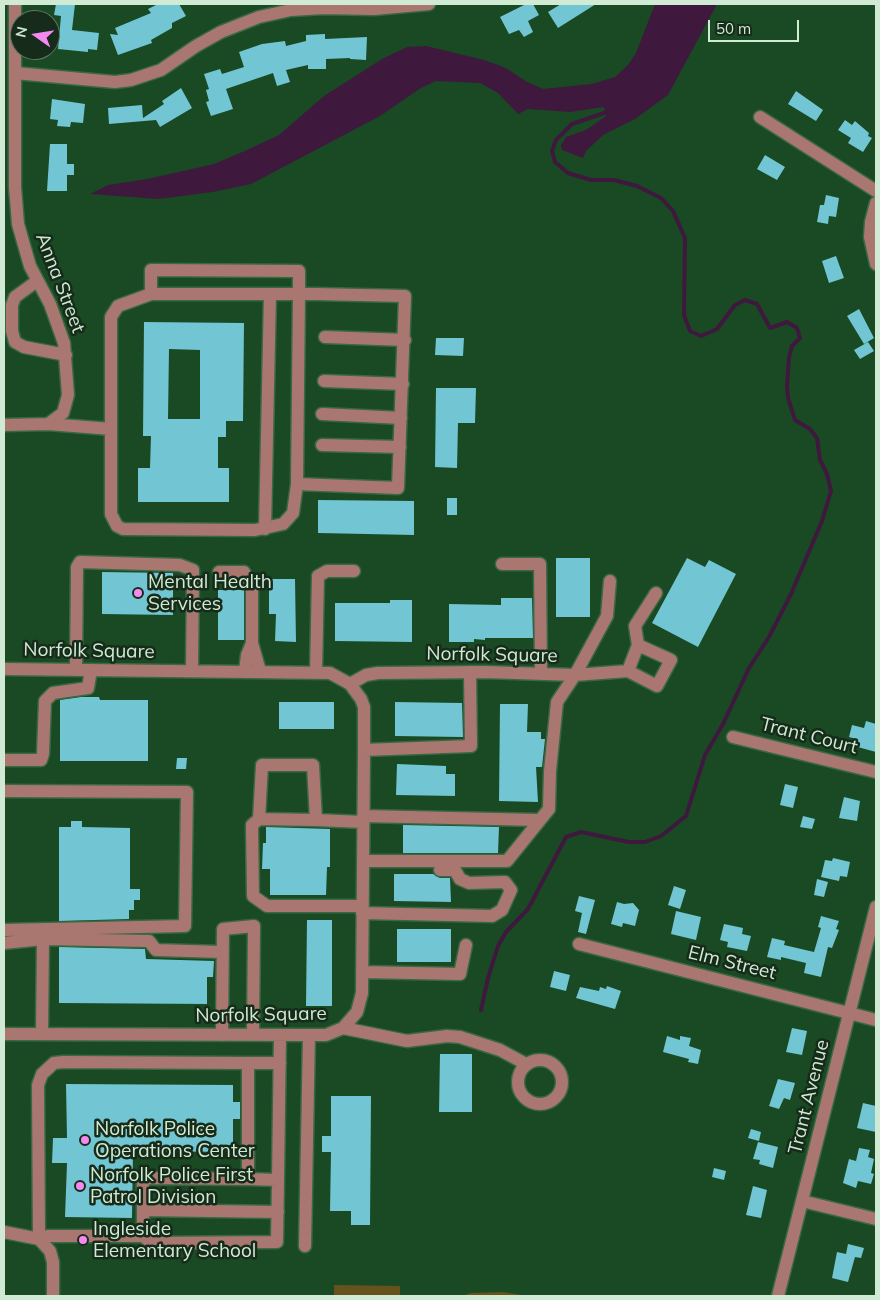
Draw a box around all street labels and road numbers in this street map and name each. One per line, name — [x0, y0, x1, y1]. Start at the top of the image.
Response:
street label: Anna Street — [31, 230, 89, 336]
street label: Norfolk Square — [23, 638, 155, 664]
street label: Norfolk Square — [426, 642, 558, 668]
street label: Trant Court — [758, 713, 860, 759]
street label: Elm Street — [686, 941, 778, 985]
street label: Norfolk Square — [195, 1002, 327, 1028]
street label: Trant Avenue — [784, 1037, 834, 1157]

